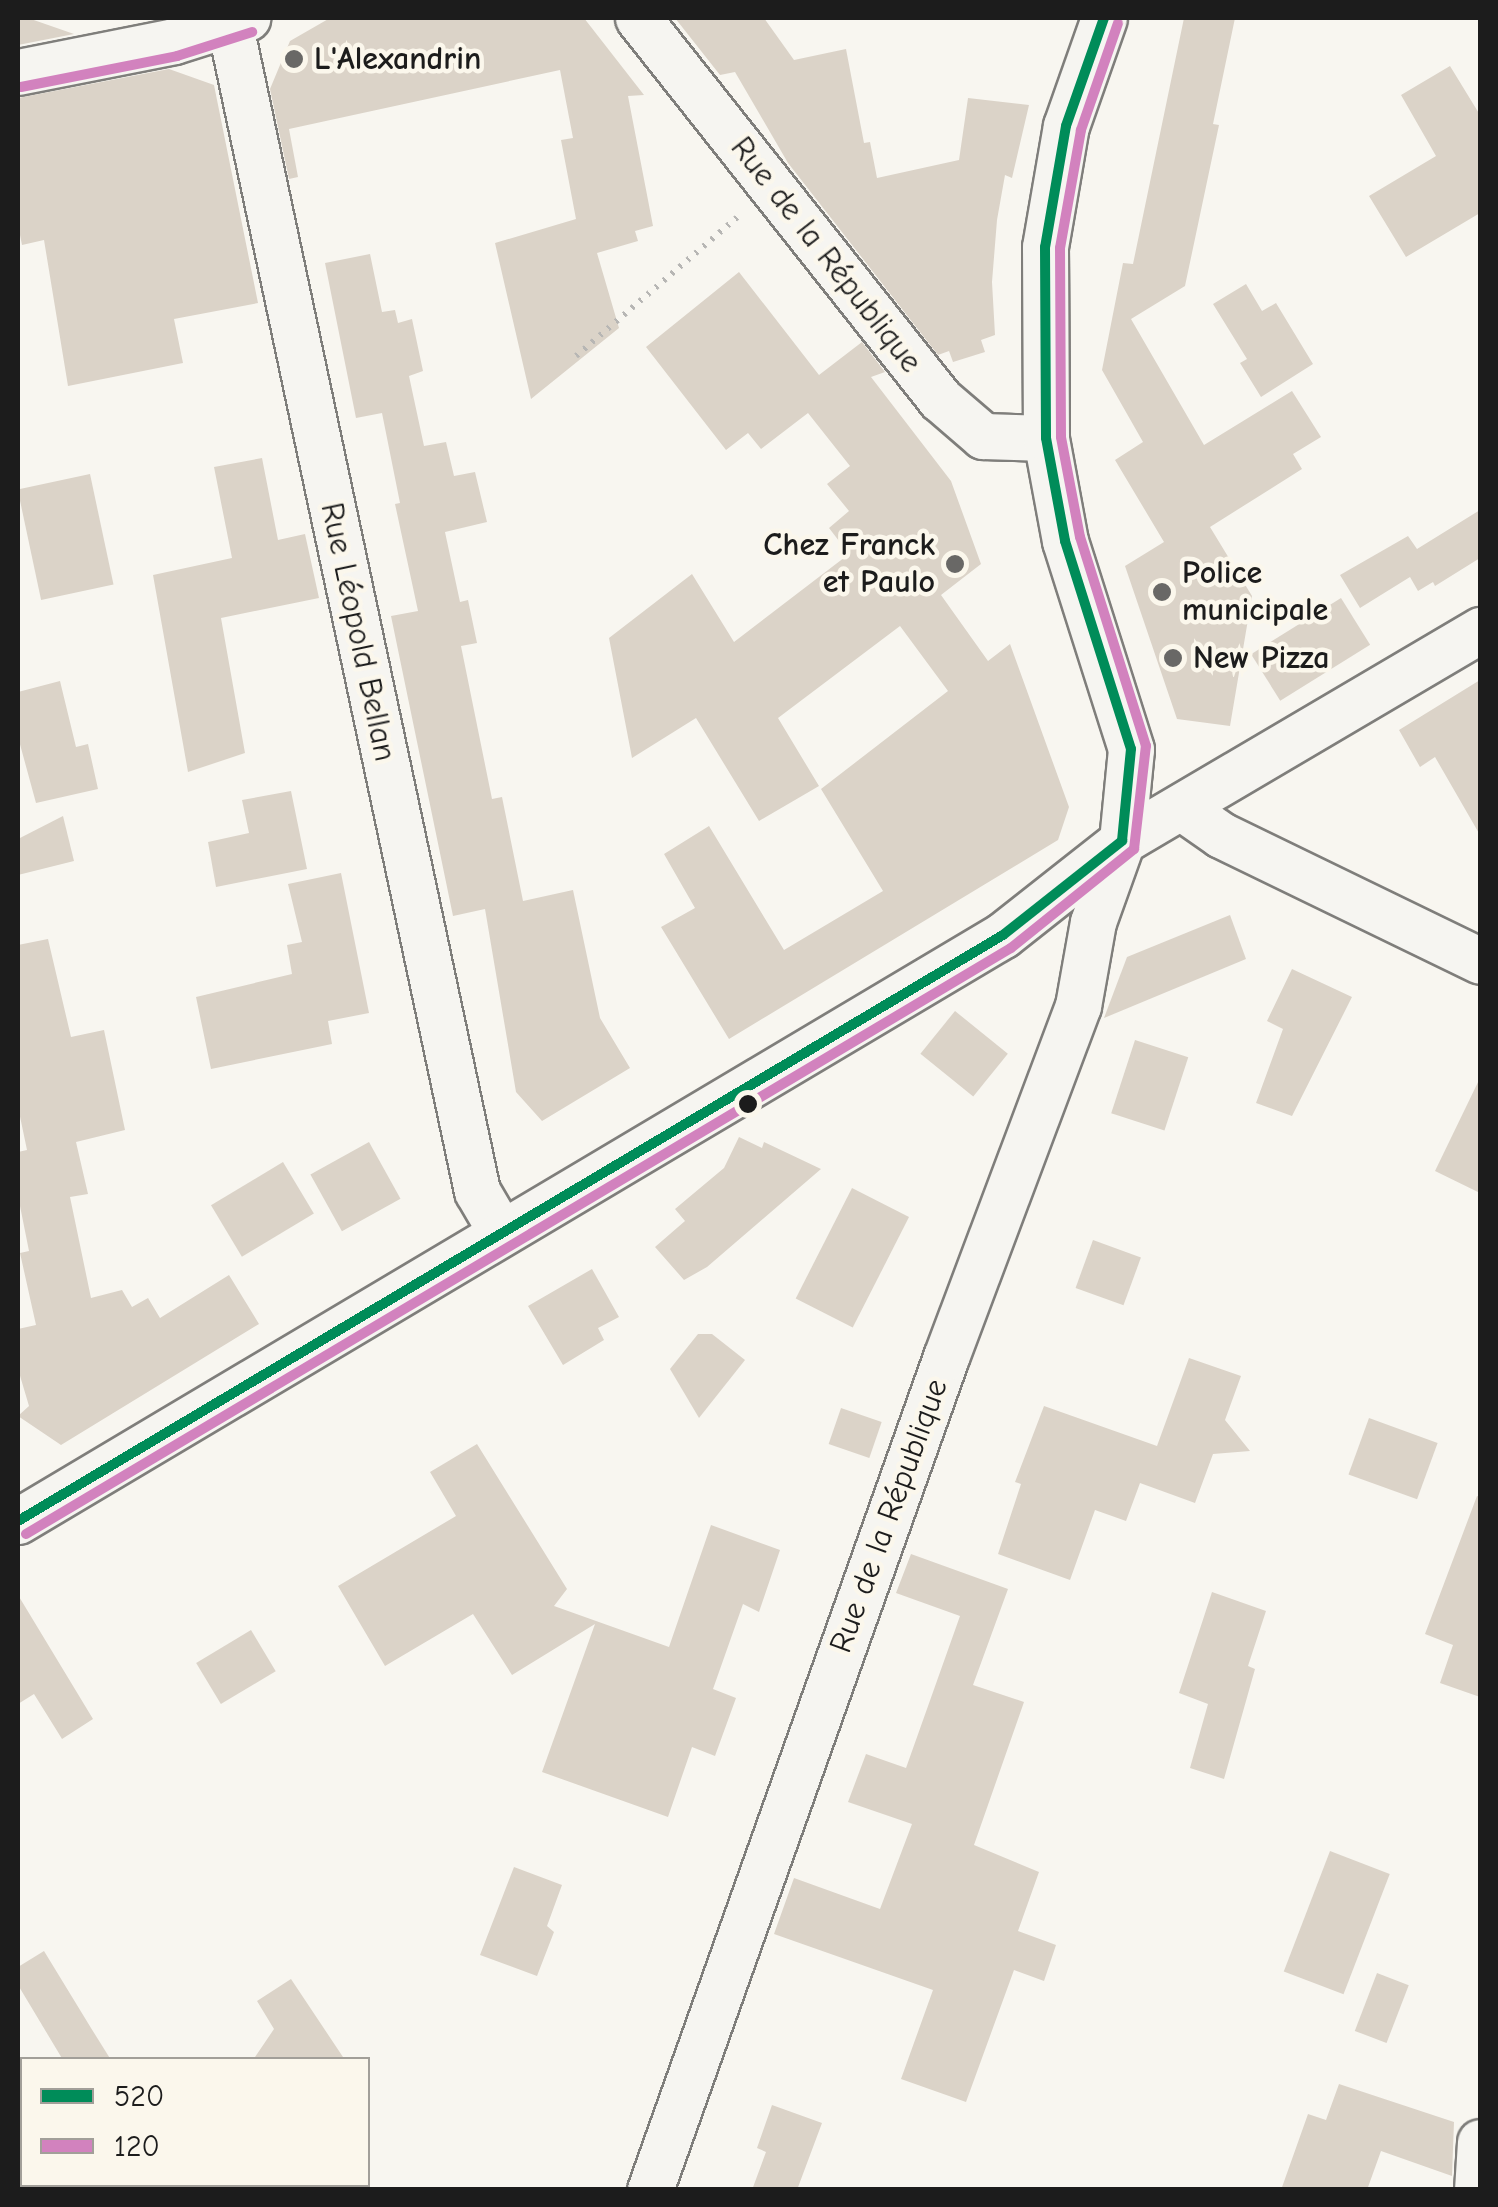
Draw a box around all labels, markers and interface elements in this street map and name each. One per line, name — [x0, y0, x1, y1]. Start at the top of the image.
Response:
place label: L'Alexandrin — [314, 40, 481, 78]
marker: L'Alexandrin — [283, 48, 305, 70]
street label: Rue de la République — [722, 130, 930, 380]
street label: Rue Léopold Bellan — [312, 499, 404, 765]
place label: Chez Franck et Paulo — [763, 527, 935, 602]
marker: Chez Franck et Paulo — [944, 553, 966, 575]
place label: Police municipale — [1182, 555, 1328, 630]
marker: Police municipale — [1151, 581, 1173, 603]
place label: New Pizza — [1193, 639, 1329, 677]
marker: New Pizza — [1162, 647, 1184, 669]
unlabelled marker — [738, 1094, 758, 1114]
street label: Rue de la République — [822, 1374, 956, 1658]
legend — [20, 2057, 370, 2187]
text: 520 — [114, 2079, 164, 2114]
text: 120 — [114, 2129, 160, 2164]

